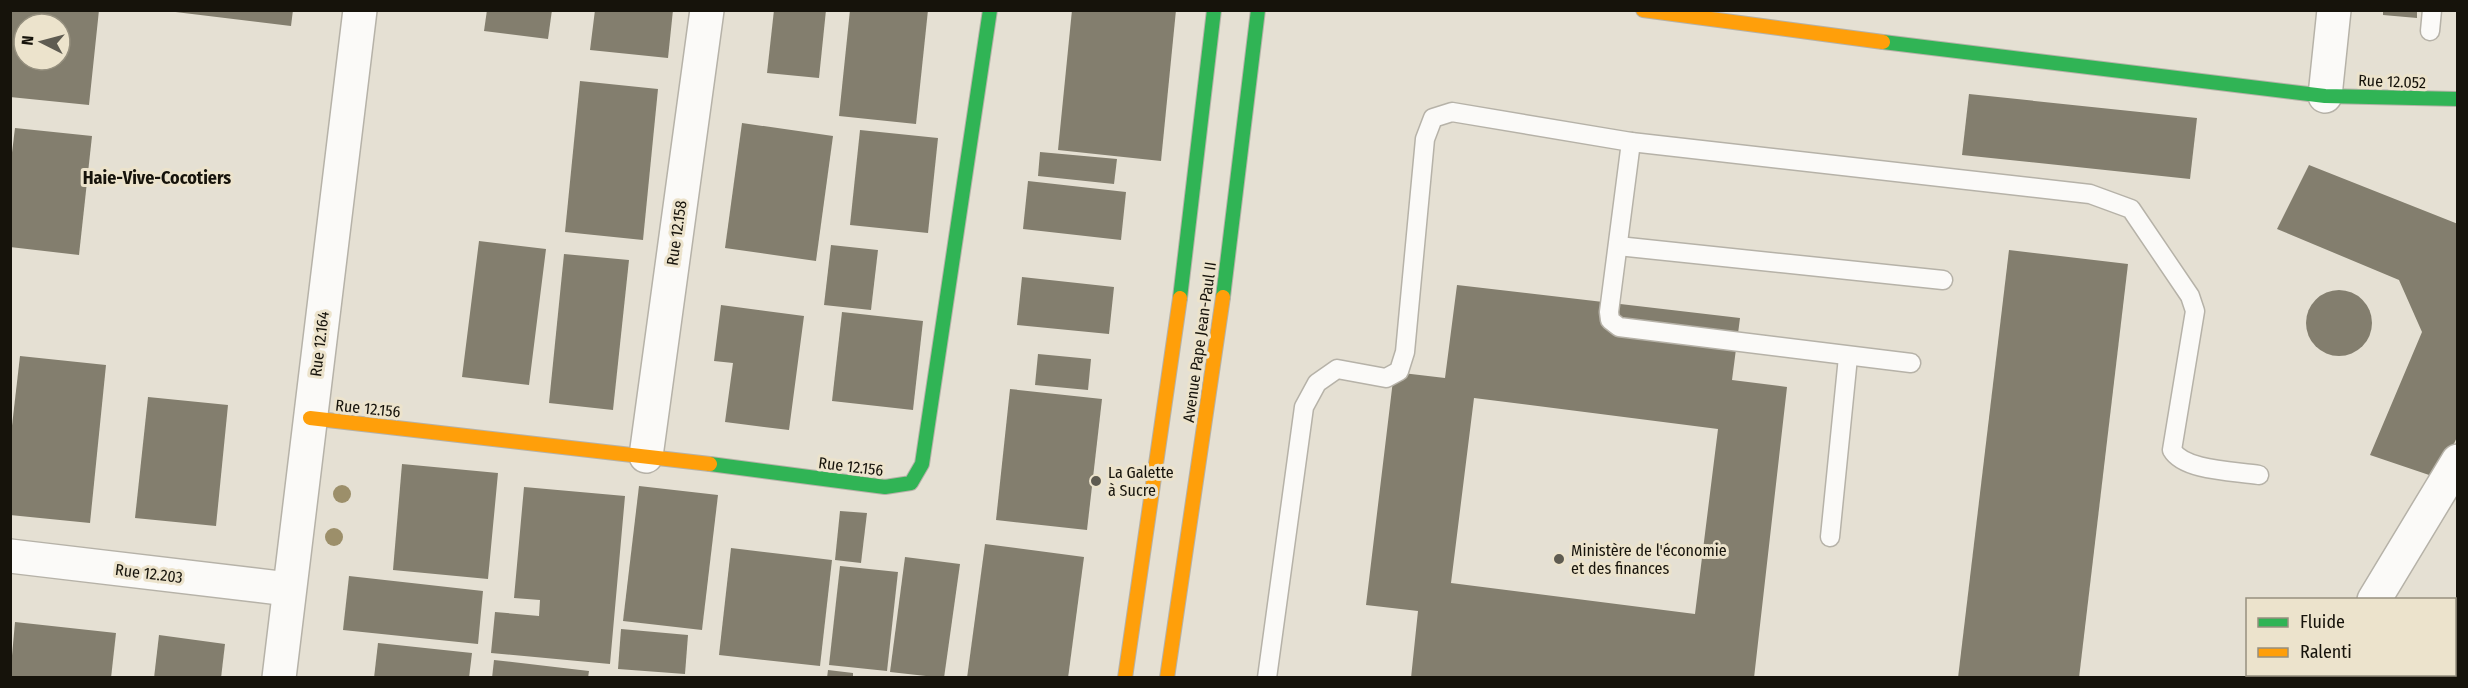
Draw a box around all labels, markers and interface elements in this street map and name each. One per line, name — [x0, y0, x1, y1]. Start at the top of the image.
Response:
north arrow — [12, 12, 72, 72]
text: N — [18, 35, 38, 46]
street label: Rue 12.052 — [2358, 71, 2426, 92]
district label: Haie-Vive-Cocotiers — [83, 167, 231, 189]
street label: Rue 12.158 — [663, 199, 690, 267]
street label: Avenue Pape Jean-Paul II — [1179, 261, 1220, 424]
street label: Rue 12.164 — [306, 310, 333, 378]
street label: Rue 12.156 — [334, 396, 401, 421]
street label: Rue 12.156 — [817, 453, 885, 480]
place label: La Galette à Sucre — [1108, 463, 1174, 500]
marker: La Galette à Sucre — [1089, 474, 1103, 488]
place label: Ministère de l'économie et des finances — [1571, 541, 1727, 578]
marker: Ministère de l'économie et des finances — [1552, 552, 1566, 566]
street label: Rue 12.203 — [114, 560, 184, 587]
legend — [2246, 598, 2456, 676]
text: Fluide — [2300, 611, 2345, 633]
text: Ralenti — [2300, 641, 2352, 663]

